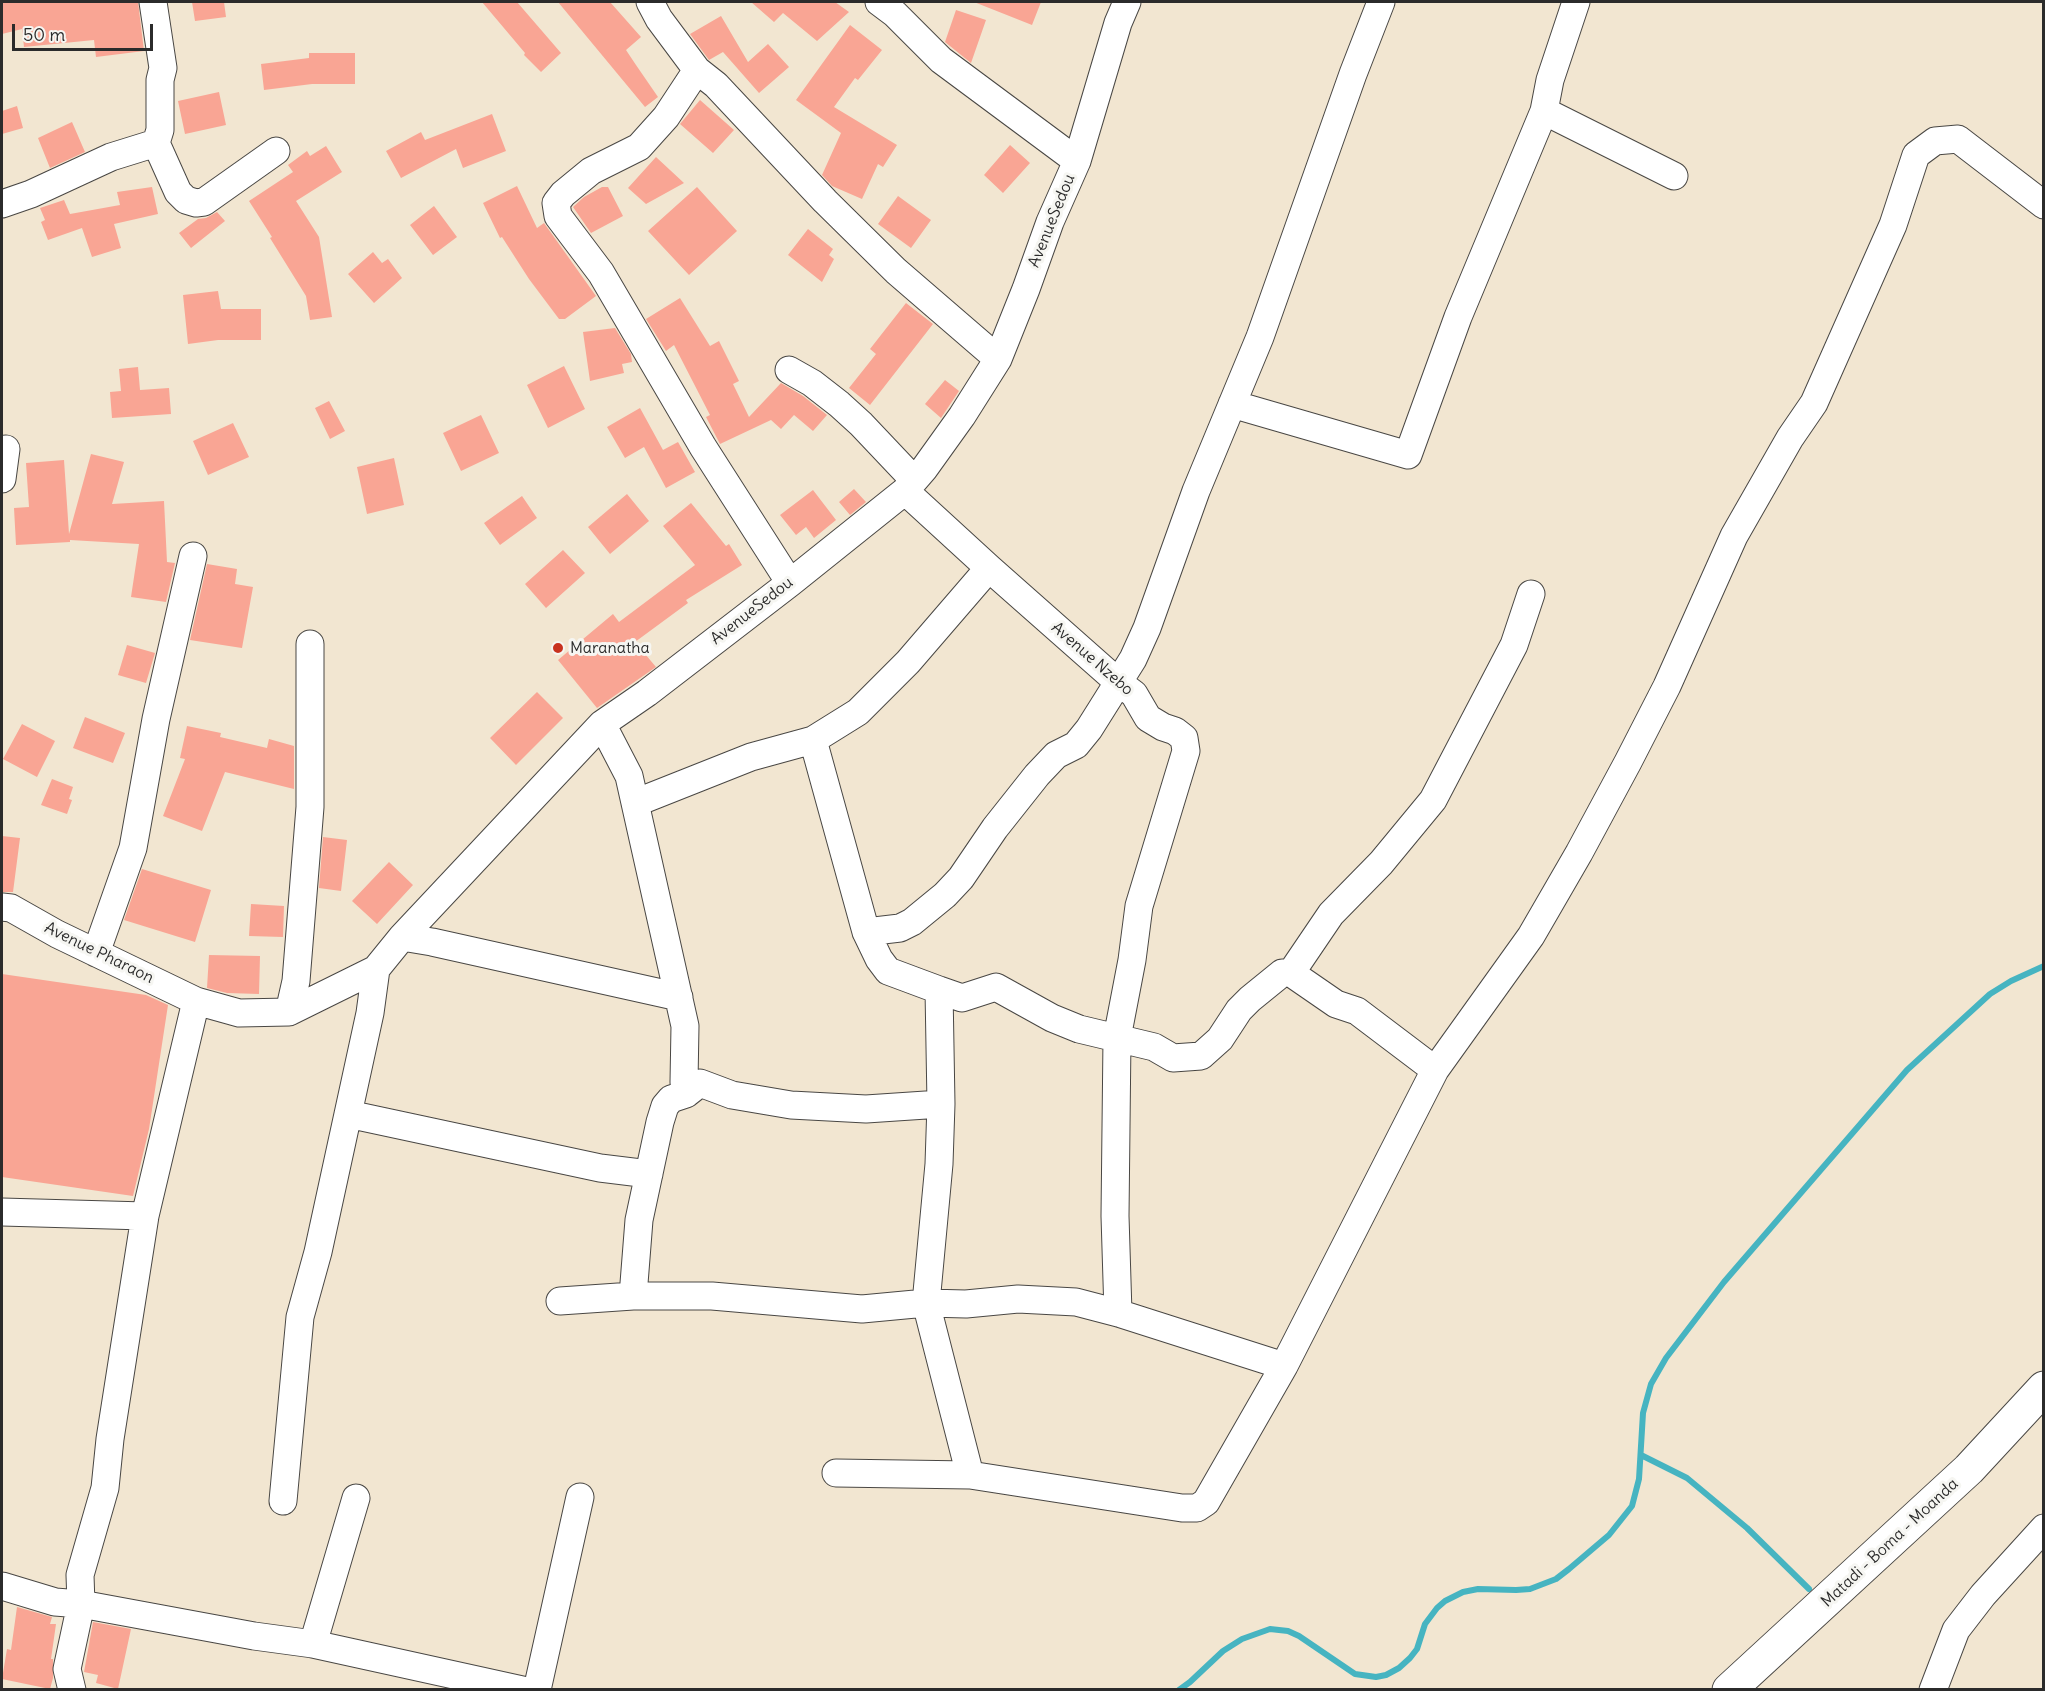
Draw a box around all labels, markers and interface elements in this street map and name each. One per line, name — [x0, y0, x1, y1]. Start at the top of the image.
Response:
scale bar — [15, 12, 156, 50]
text: 50 m — [23, 23, 65, 46]
street label: AvenueSedou — [1025, 172, 1079, 270]
street label: AvenueSedou — [707, 573, 797, 649]
street label: Avenue Nzebo — [1047, 618, 1137, 700]
place label: Maranatha — [570, 638, 650, 658]
marker: Maranatha — [551, 641, 565, 655]
street label: Avenue Pharaon — [41, 918, 157, 988]
street label: Matadi - Boma - Moanda — [1818, 1475, 1962, 1611]

